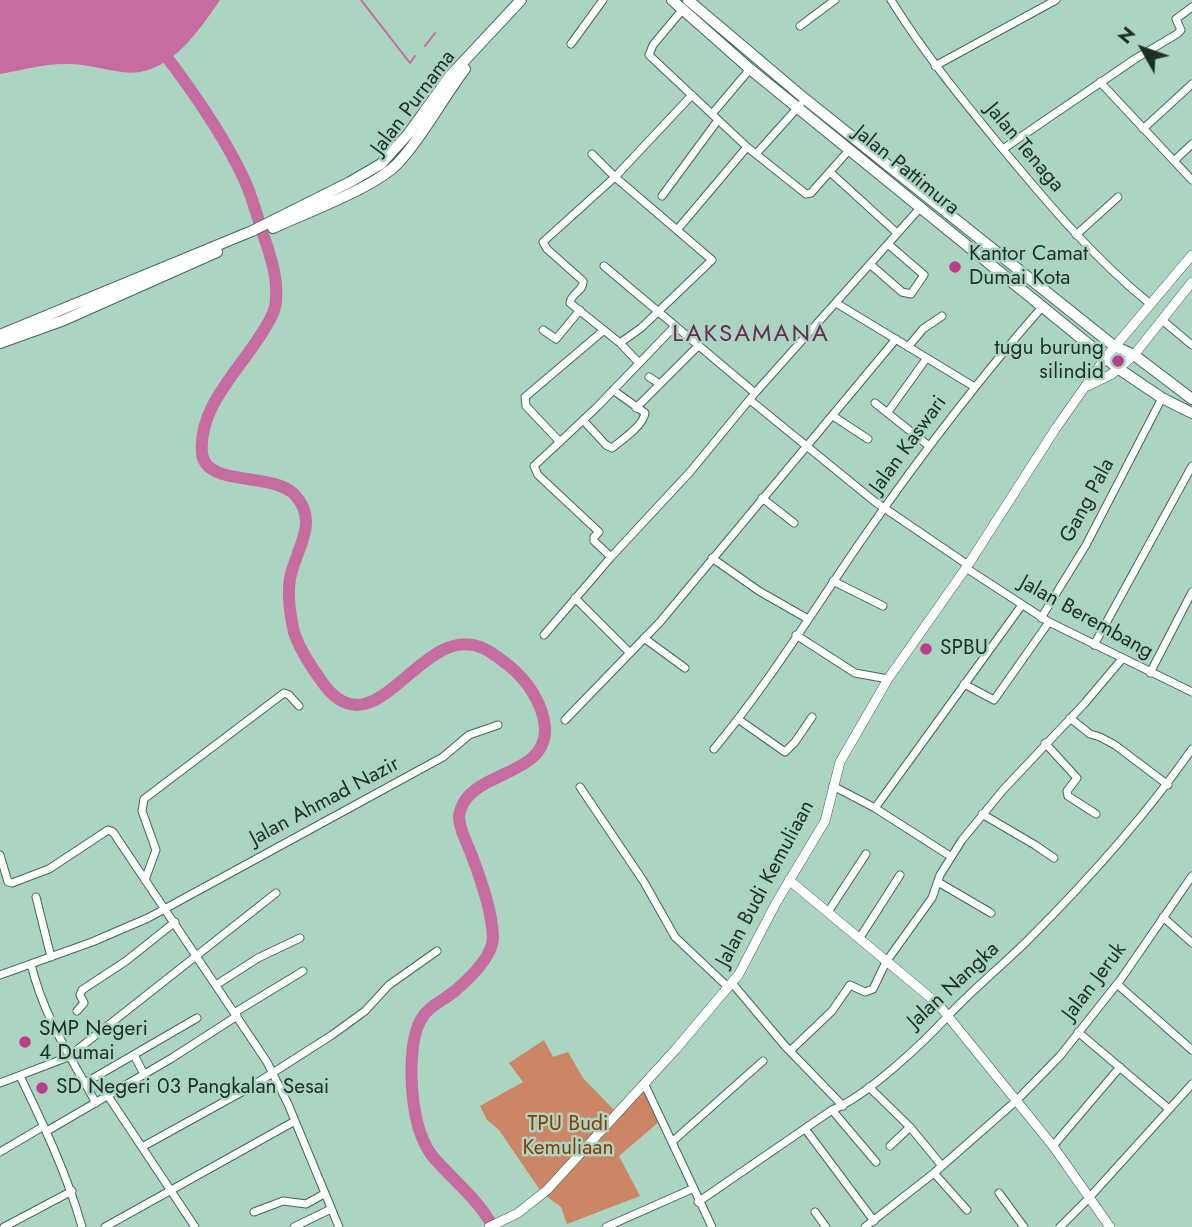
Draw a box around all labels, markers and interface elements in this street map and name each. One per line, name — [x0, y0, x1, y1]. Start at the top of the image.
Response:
north arrow — [1108, 14, 1178, 84]
text: N — [1111, 21, 1142, 50]
street label: Jalan Purnama — [367, 46, 461, 160]
street label: Jalan Tenaga — [979, 98, 1069, 198]
street label: Jalan Pattimura — [848, 121, 964, 221]
place label: Kantor Camat Dumai Kota — [969, 242, 1088, 292]
marker: Kantor Camat Dumai Kota — [947, 259, 963, 275]
district label: LAKSAMANA — [673, 321, 829, 349]
place label: tugu burung silindid — [994, 336, 1104, 386]
marker: tugu burung silindid — [1110, 353, 1126, 369]
street label: Jalan Kaswari — [865, 391, 953, 499]
street label: Gang Pala — [1055, 455, 1121, 547]
street label: Jalan Berembang — [1015, 571, 1157, 665]
place label: SPBU — [940, 636, 988, 662]
marker: SPBU — [918, 641, 934, 657]
street label: Jalan Ahmad Nazir — [246, 752, 404, 852]
street label: Jalan Budi Kemuliaan — [711, 796, 821, 972]
street label: Jalan Nangka — [903, 937, 1005, 1035]
street label: Jalan Jeruk — [1058, 938, 1132, 1026]
place label: SMP Negeri 4 Dumai — [39, 1017, 148, 1067]
marker: SMP Negeri 4 Dumai — [17, 1034, 33, 1050]
place label: SD Negeri 03 Pangkalan Sesai — [56, 1075, 329, 1101]
marker: SD Negeri 03 Pangkalan Sesai — [34, 1080, 50, 1096]
park label: TPU Budi Kemuliaan — [523, 1112, 613, 1162]

